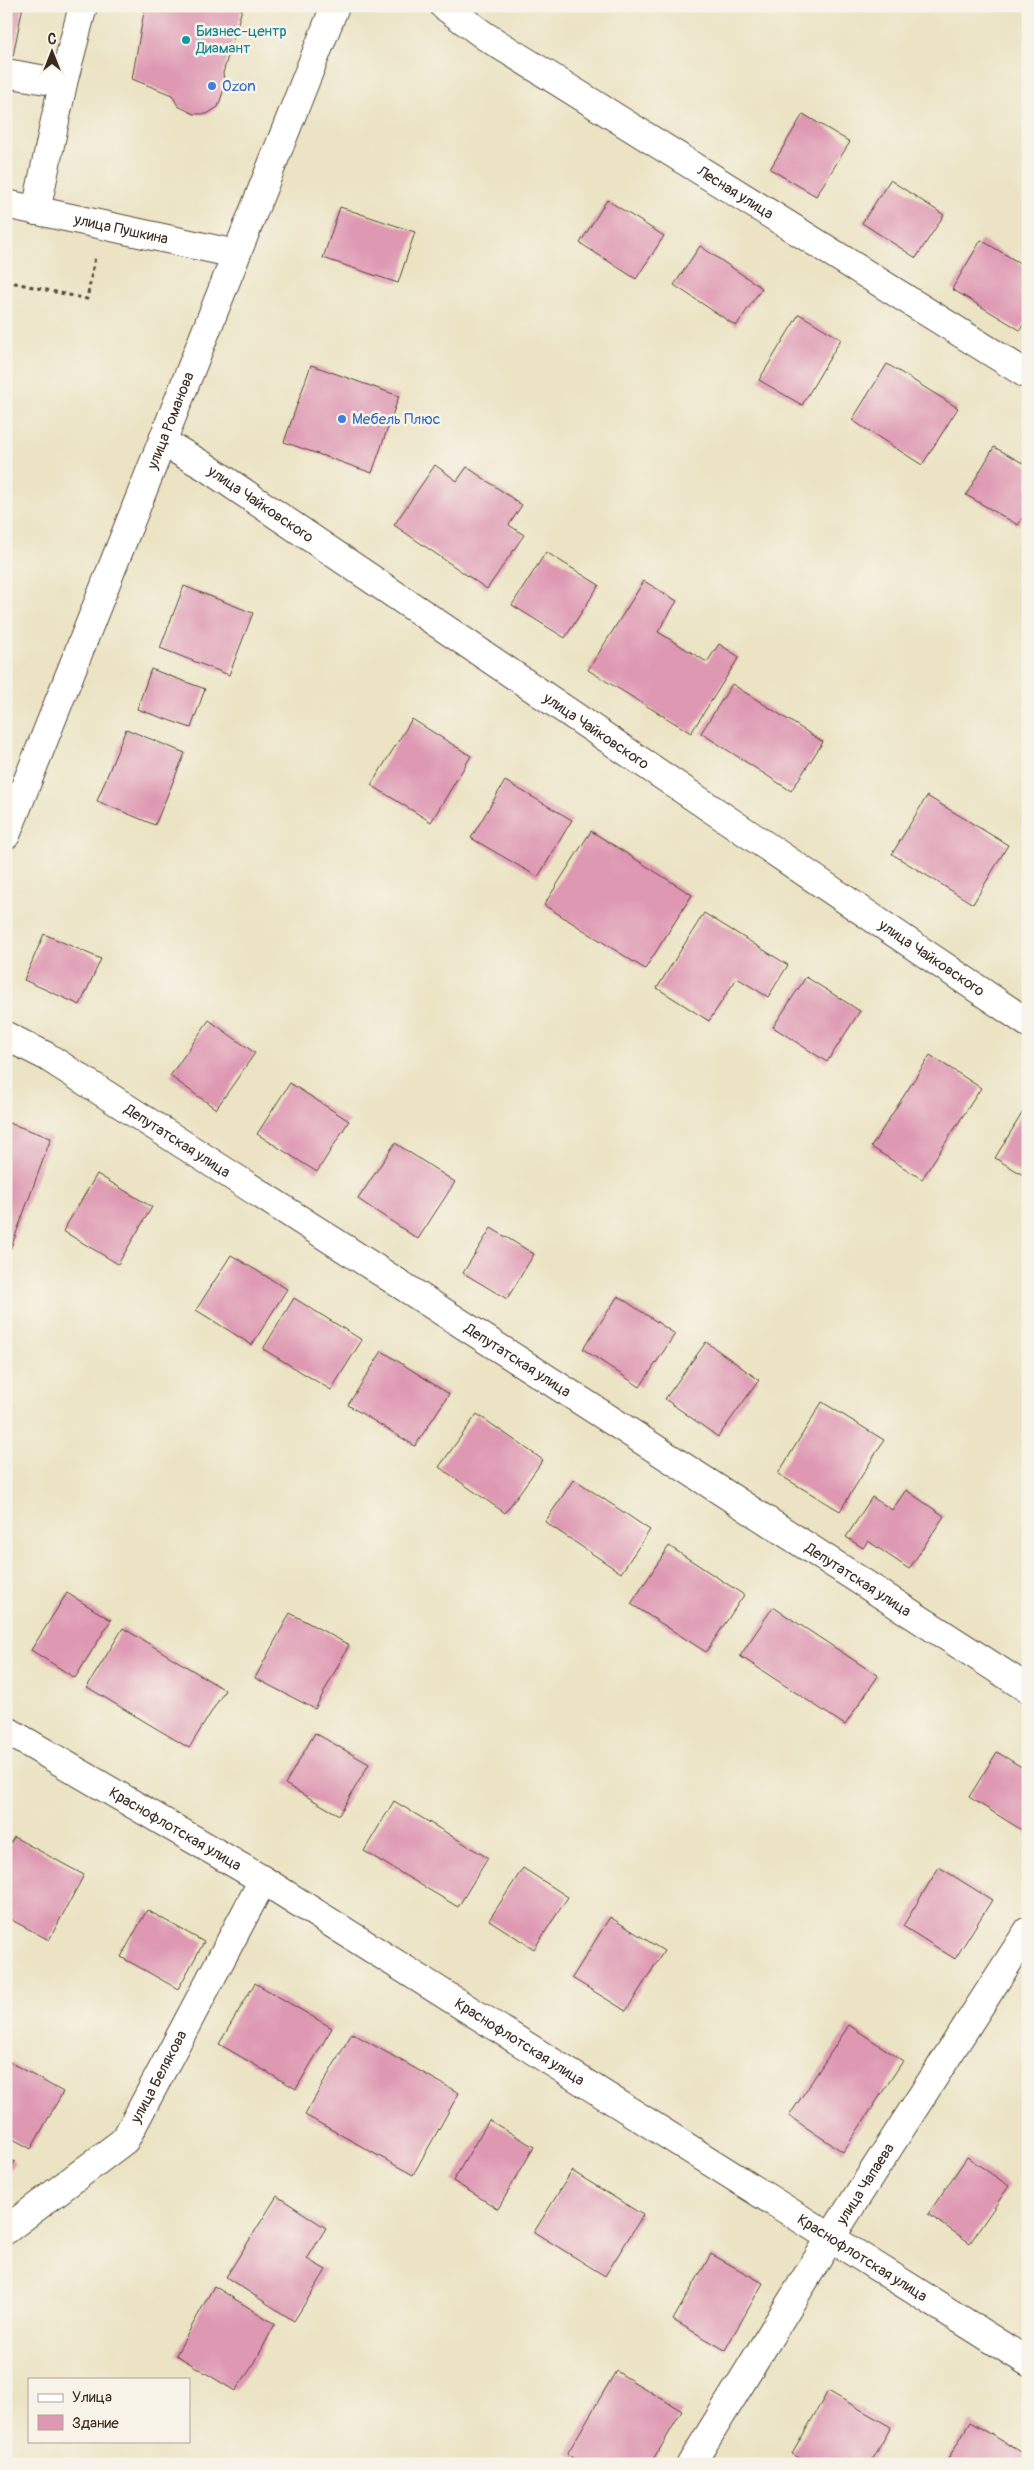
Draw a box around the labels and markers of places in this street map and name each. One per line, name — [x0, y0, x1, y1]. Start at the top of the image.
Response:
place label: Бизнес-центр Диамант — [195, 22, 287, 58]
marker: Бизнес-центр Диамант — [180, 34, 192, 46]
place label: Ozon — [222, 77, 256, 96]
marker: Ozon — [206, 80, 218, 92]
place label: Мебель Плюс — [352, 410, 441, 429]
marker: Мебель Плюс — [336, 413, 348, 425]

